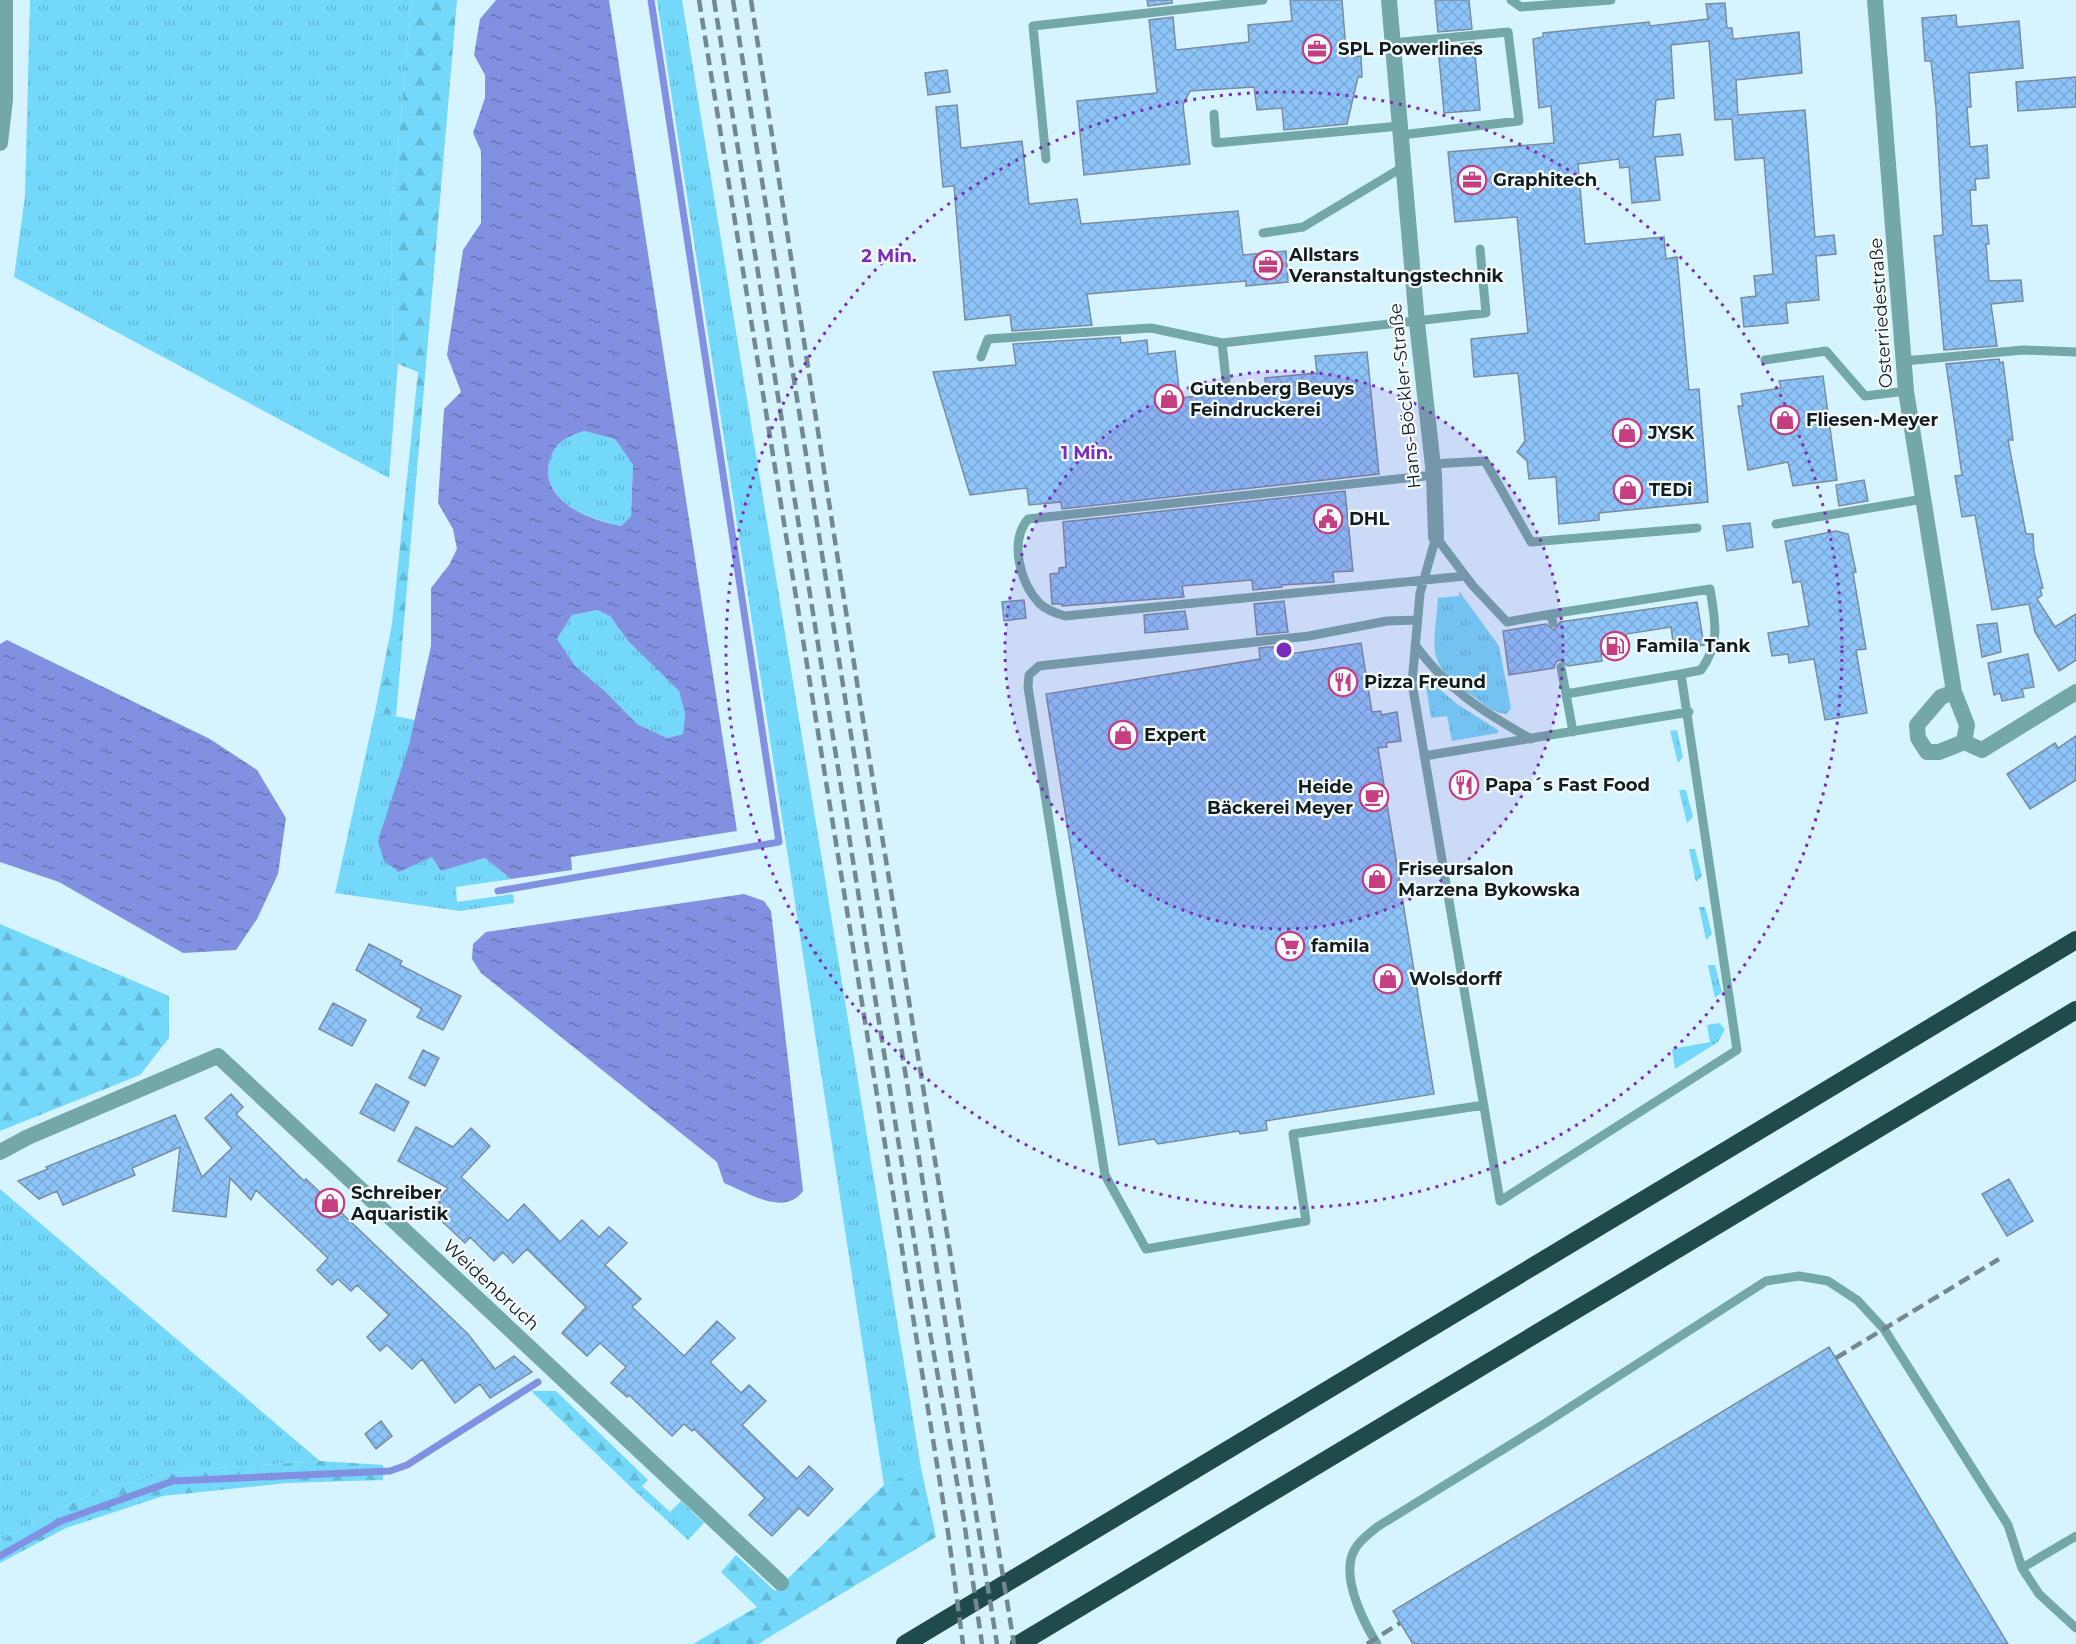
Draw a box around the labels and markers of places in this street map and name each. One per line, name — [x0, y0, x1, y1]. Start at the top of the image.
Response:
office icon: SPL Powerlines — [1301, 33, 1333, 65]
place label: SPL Powerlines — [1338, 38, 1483, 60]
office icon: Graphitech — [1456, 164, 1488, 196]
place label: Graphitech — [1493, 169, 1597, 191]
place label: Allstars Veranstaltungstechnik — [1288, 244, 1504, 287]
office icon: Allstars Veranstaltungstechnik — [1252, 249, 1284, 281]
place label: Gutenberg Beuys Feindruckerei — [1190, 378, 1355, 421]
shop icon: Gutenberg Beuys Feindruckerei — [1153, 383, 1185, 415]
shop icon: Fliesen-Meyer — [1769, 404, 1801, 436]
place label: Fliesen-Meyer — [1806, 409, 1938, 431]
shop icon: JYSK — [1611, 417, 1643, 449]
place label: JYSK — [1647, 422, 1695, 444]
shop icon: TEDi — [1612, 474, 1644, 506]
place label: TEDi — [1649, 479, 1693, 501]
public building icon: DHL — [1312, 503, 1344, 535]
place label: DHL — [1349, 508, 1389, 530]
fuel station icon: Famila Tank — [1599, 630, 1631, 662]
place label: Famila Tank — [1636, 635, 1750, 657]
centre of rings — [1274, 640, 1294, 660]
restaurant icon: Pizza Freund — [1327, 666, 1359, 698]
place label: Pizza Freund — [1364, 671, 1486, 693]
shop icon: Expert — [1107, 719, 1139, 751]
place label: Expert — [1144, 724, 1206, 746]
restaurant icon: Papa´s Fast Food — [1448, 769, 1480, 801]
place label: Papa´s Fast Food — [1485, 774, 1650, 796]
place label: Heide Bäckerei Meyer — [1207, 776, 1353, 819]
cafe icon: Heide Bäckerei Meyer — [1358, 781, 1390, 813]
place label: Friseursalon Marzena Bykowska — [1398, 858, 1580, 901]
shop icon: Friseursalon Marzena Bykowska — [1361, 863, 1393, 895]
supermarket icon: famila — [1274, 930, 1306, 962]
place label: famila — [1311, 935, 1370, 957]
shop icon: Wolsdorff — [1372, 963, 1404, 995]
place label: Wolsdorff — [1409, 968, 1503, 990]
place label: Schreiber Aquaristik — [350, 1182, 449, 1225]
shop icon: Schreiber Aquaristik — [314, 1187, 346, 1219]

